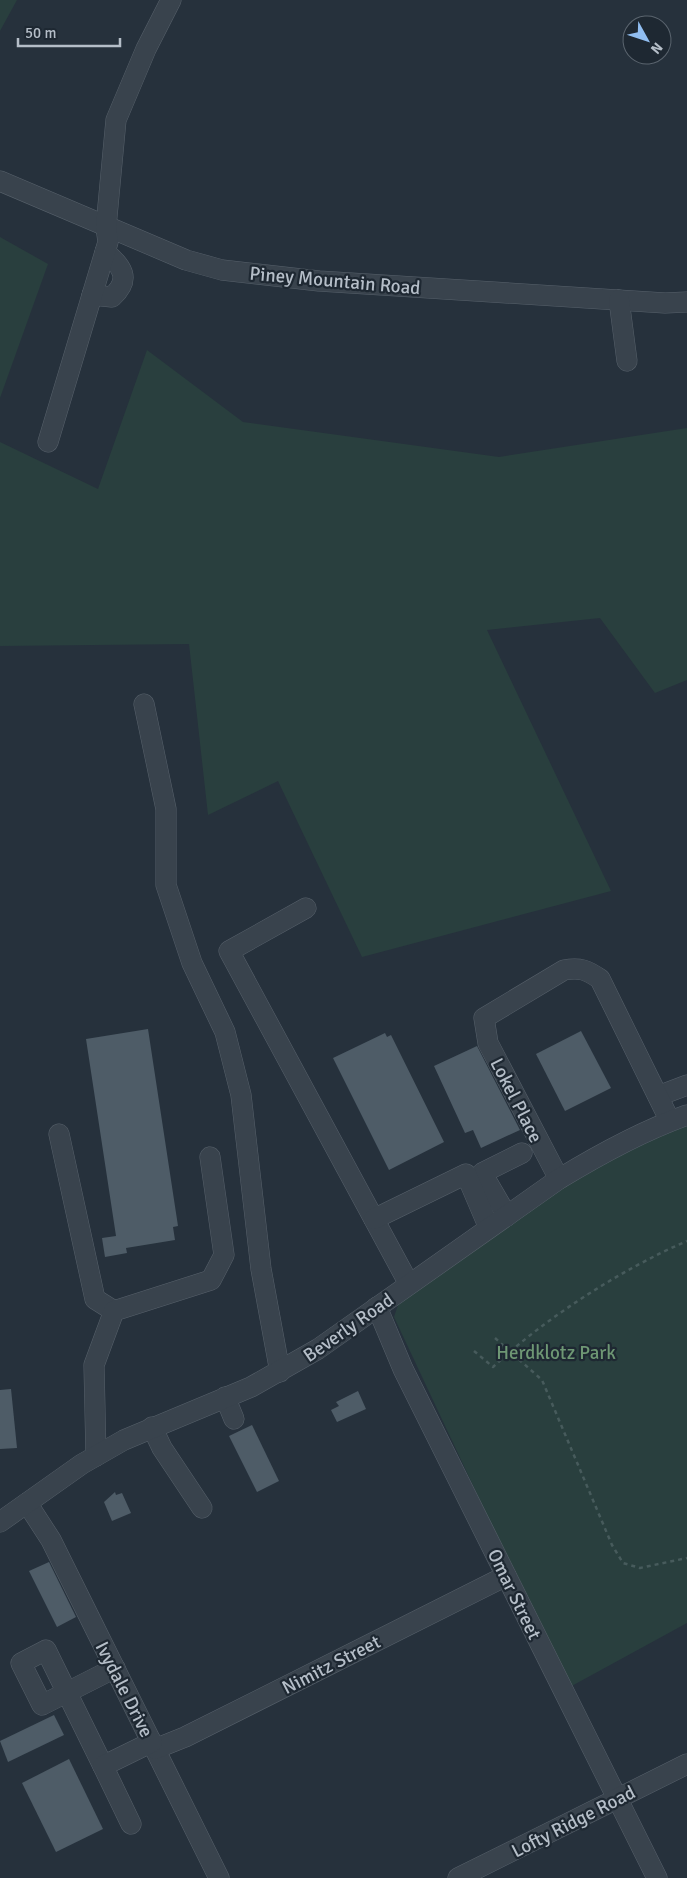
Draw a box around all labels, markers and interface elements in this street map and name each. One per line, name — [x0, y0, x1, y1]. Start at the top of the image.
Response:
scale bar — [18, 15, 120, 47]
north arrow — [622, 15, 672, 65]
text: 50 m — [25, 24, 56, 42]
text: N — [647, 39, 666, 57]
street label: Piney Mountain Road — [249, 262, 421, 300]
street label: Lokel Place — [485, 1054, 548, 1147]
street label: Beverly Road — [299, 1288, 398, 1368]
park label: Herdklotz Park — [496, 1341, 616, 1365]
street label: Omar Street — [482, 1545, 547, 1644]
street label: Nimitz Street — [278, 1630, 385, 1700]
street label: Ivydale Drive — [90, 1638, 158, 1741]
street label: Lofty Ridge Road — [508, 1780, 639, 1863]

